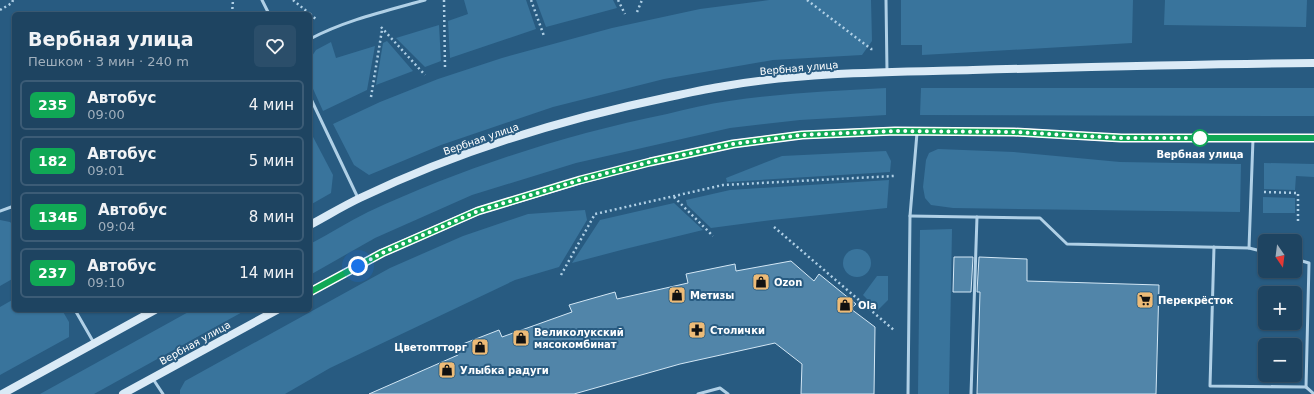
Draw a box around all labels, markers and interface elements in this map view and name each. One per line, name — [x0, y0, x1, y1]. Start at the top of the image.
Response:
button: heart — [254, 25, 296, 67]
text: Вербная улица — [28, 28, 194, 50]
text: Пешком · 3 мин · 240 m — [28, 54, 189, 69]
street label: Вербная улица — [759, 59, 839, 77]
text: Автобус — [87, 89, 156, 107]
text: 4 мин — [249, 96, 294, 114]
text: 235 — [38, 97, 67, 113]
text: 09:00 — [87, 107, 125, 122]
street label: Вербная улица — [442, 121, 520, 157]
marker: Вербная улица — [1191, 129, 1209, 147]
text: Автобус — [87, 145, 156, 163]
place label: Вербная улица — [1156, 149, 1244, 160]
text: 5 мин — [249, 152, 294, 170]
text: 182 — [38, 153, 67, 169]
text: 09:01 — [87, 163, 125, 178]
text: Автобус — [98, 201, 167, 219]
text: 8 мин — [249, 208, 294, 226]
text: 134Б — [38, 209, 78, 225]
text: 09:04 — [98, 219, 135, 234]
north arrow — [1258, 234, 1302, 278]
map controls — [1258, 234, 1302, 382]
your location — [348, 256, 368, 276]
text: Автобус — [87, 257, 156, 275]
text: 14 мин — [239, 264, 294, 282]
text: 237 — [38, 265, 67, 281]
shop icon: Ozon — [751, 272, 771, 292]
text: 09:10 — [87, 275, 125, 290]
place label: Ozon — [774, 277, 802, 288]
shop icon: Метизы — [667, 285, 687, 305]
button: + — [1258, 286, 1302, 330]
place label: Метизы — [690, 290, 734, 301]
supermarket icon: Перекрёсток — [1135, 290, 1155, 310]
shop icon: Ola — [835, 295, 855, 315]
place label: Перекрёсток — [1158, 295, 1233, 306]
place label: Ola — [858, 300, 877, 311]
street label: Вербная улица — [158, 319, 232, 367]
pharmacy icon: Столички — [687, 320, 707, 340]
place label: Столички — [710, 325, 765, 336]
place label: Великолукский мясокомбинат — [534, 327, 624, 350]
shop icon: Великолукский мясокомбинат — [511, 328, 531, 348]
shop icon: Цветоптторг — [470, 337, 490, 357]
button: − — [1258, 338, 1302, 382]
place label: Цветоптторг — [394, 342, 467, 353]
shop icon: Улыбка радуги — [437, 360, 457, 380]
place label: Улыбка радуги — [460, 365, 549, 376]

